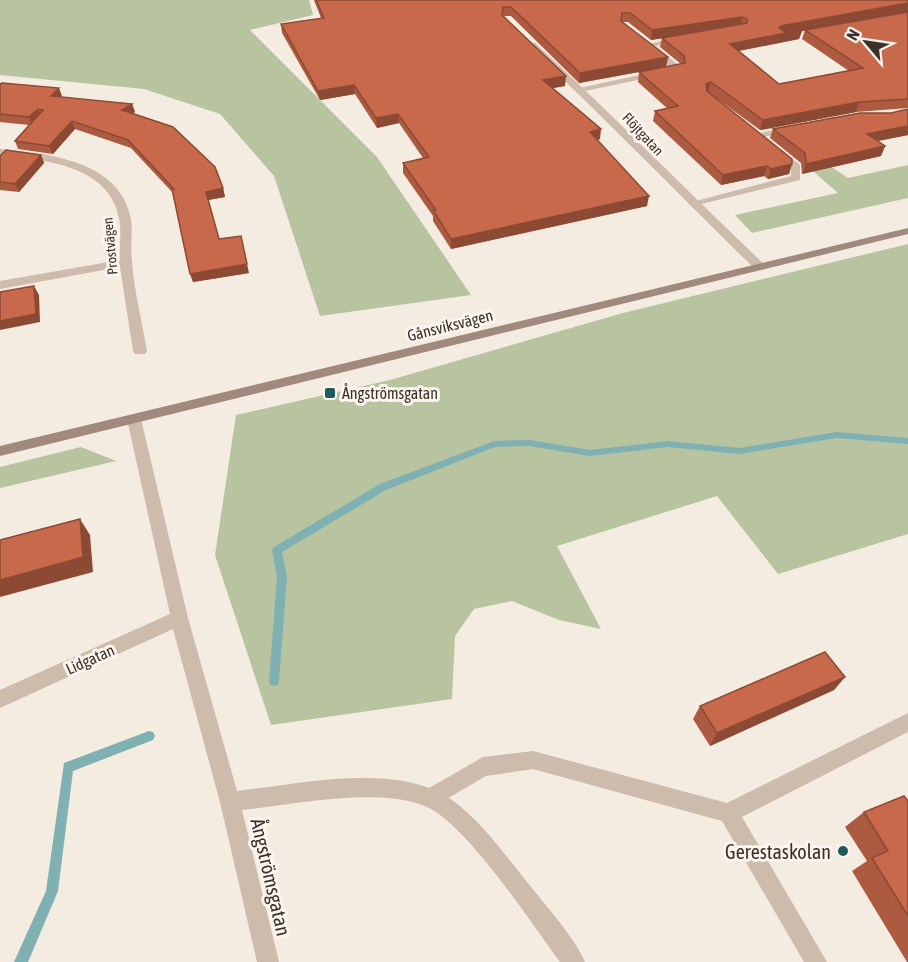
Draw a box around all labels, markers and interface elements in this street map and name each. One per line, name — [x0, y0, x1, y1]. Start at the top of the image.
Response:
north arrow — [836, 12, 896, 72]
text: N — [843, 26, 863, 43]
street label: Flöjtgatan — [619, 109, 667, 159]
street label: Prostvägen — [100, 217, 120, 275]
street label: Gånsviksvägen — [405, 306, 495, 345]
place label: Ångströmsgatan — [342, 383, 438, 403]
marker: Ångströmsgatan — [323, 386, 337, 400]
street label: Lidgatan — [63, 640, 117, 679]
street label: Ångströmsgatan — [246, 816, 296, 938]
place label: Gerestaskolan — [725, 840, 831, 863]
marker: Gerestaskolan — [836, 844, 850, 858]

